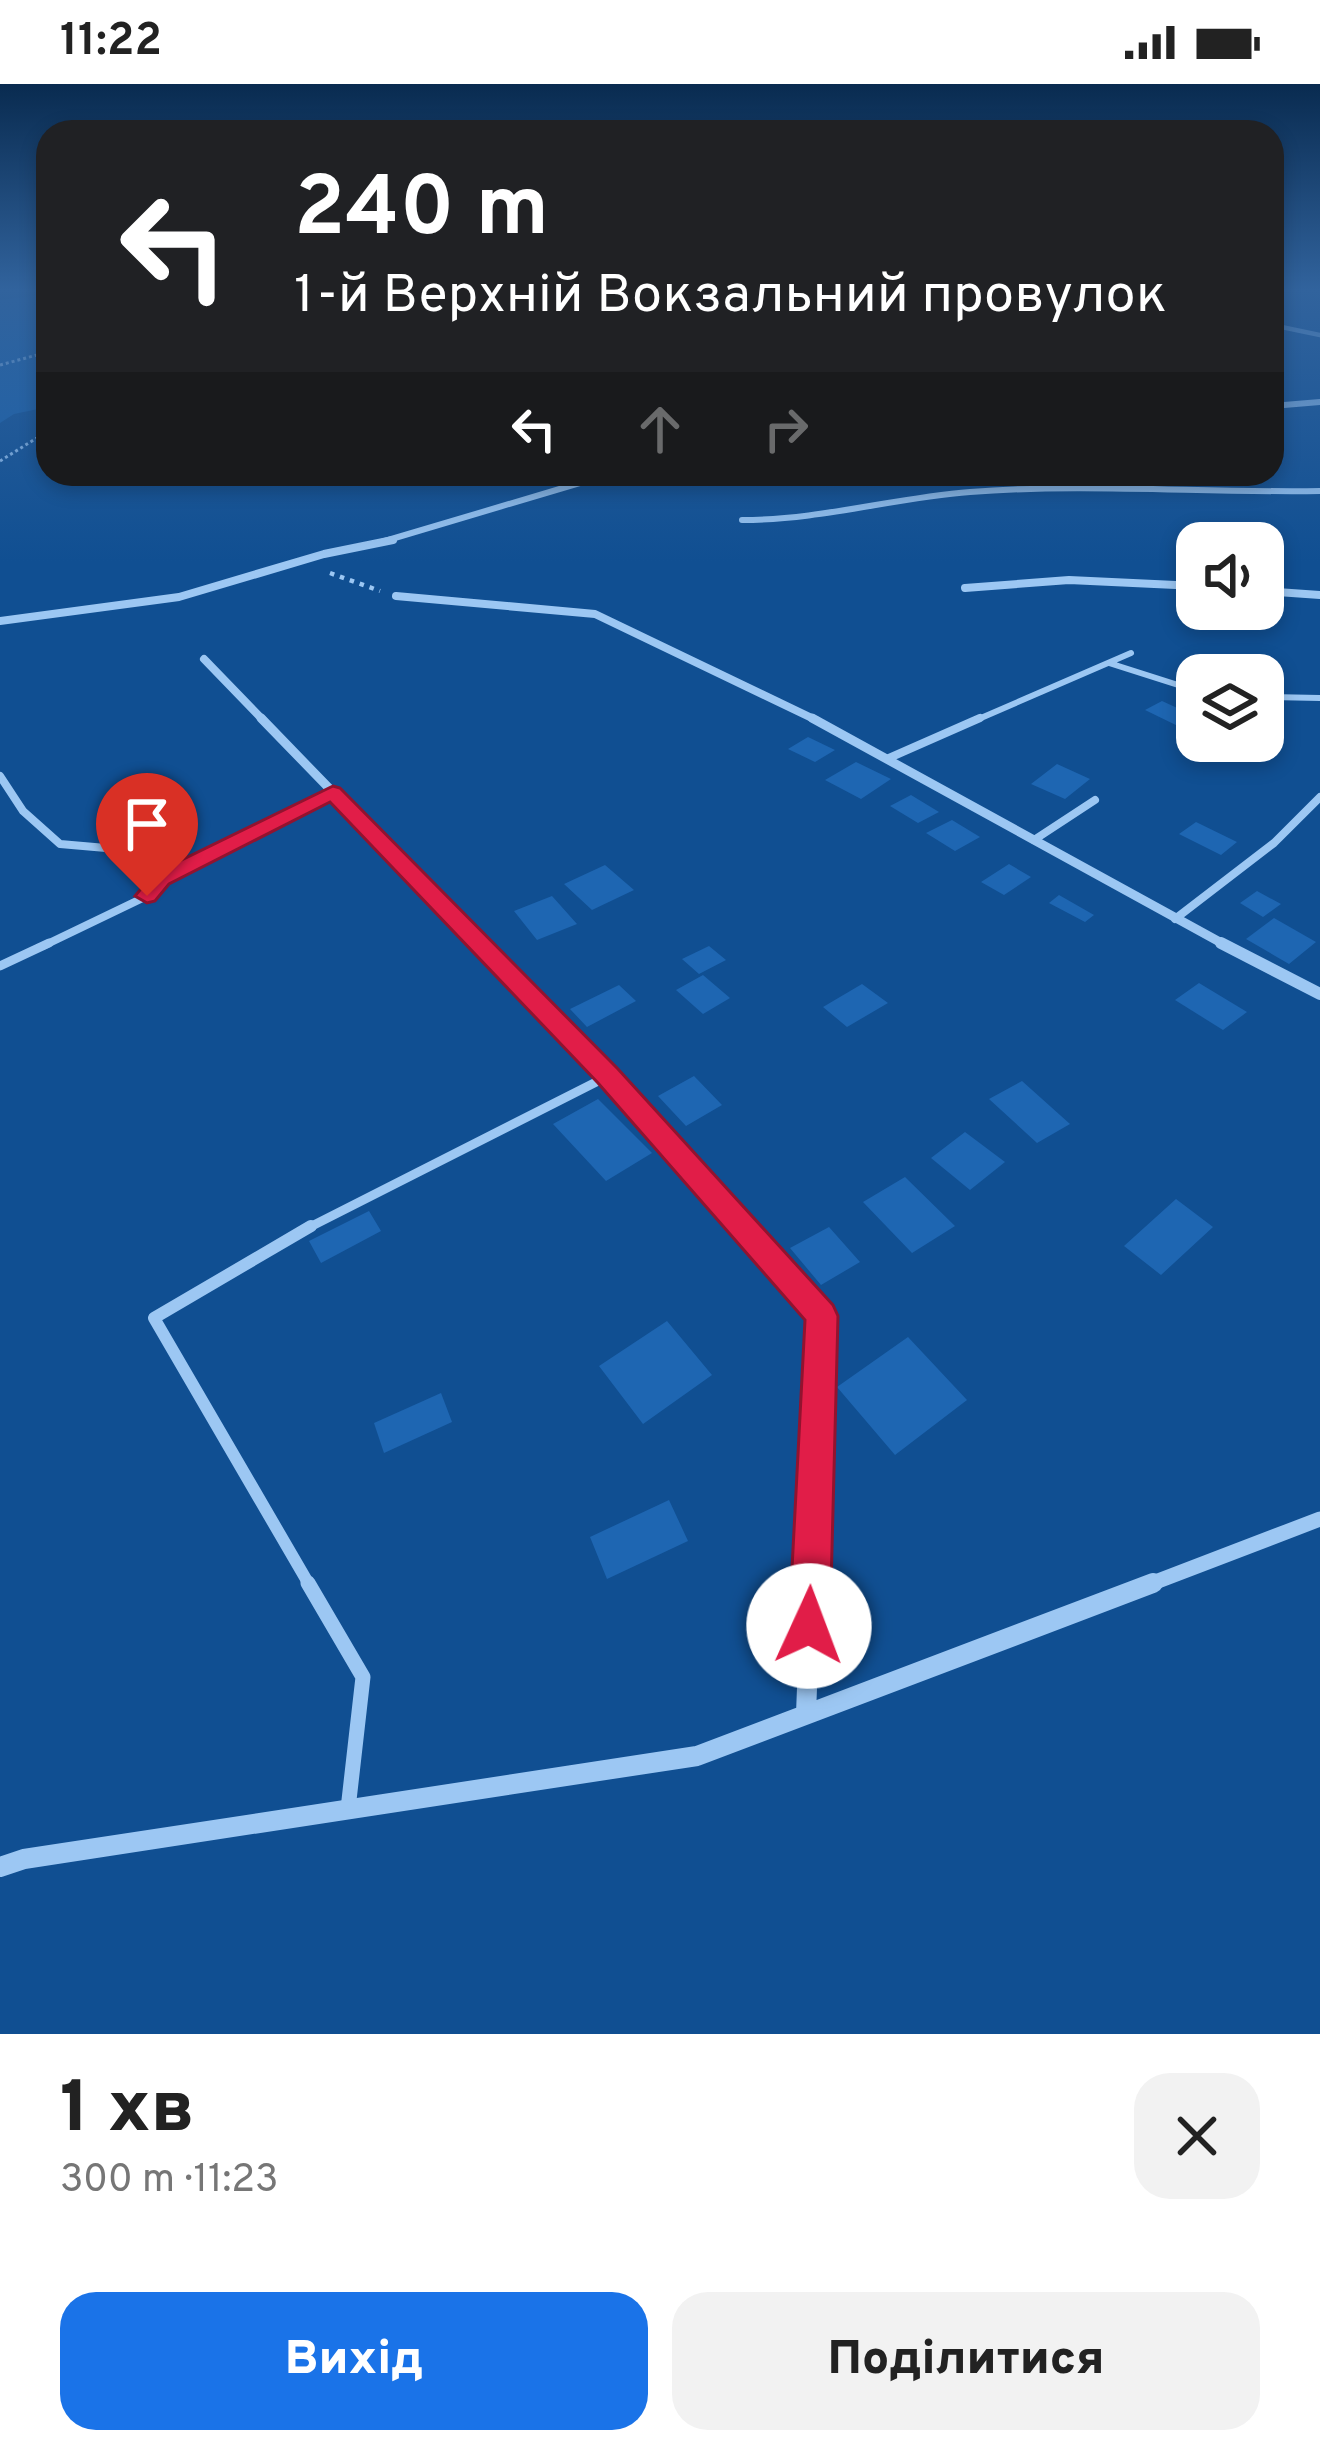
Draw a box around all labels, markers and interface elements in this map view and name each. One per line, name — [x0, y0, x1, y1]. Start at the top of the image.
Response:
text: 11:22 — [60, 14, 162, 71]
text: 240 m — [294, 159, 549, 265]
icon: left — [96, 168, 252, 324]
text: 1-й Верхній Вокзальний провулок — [294, 263, 1167, 332]
icon: left — [501, 396, 567, 462]
icon: ahead — [627, 396, 693, 462]
icon: right — [753, 396, 819, 462]
map controls — [1176, 522, 1284, 762]
button: sound — [1176, 522, 1284, 630]
button: layers — [1176, 654, 1284, 762]
pin — [96, 773, 198, 896]
icon: arrive — [114, 791, 180, 857]
position arrow — [746, 1563, 872, 1689]
text: 1 хв — [60, 2066, 194, 2158]
button: close — [1134, 2073, 1260, 2199]
text: 300 m · 11:23 — [60, 2157, 279, 2206]
button: Вихід — [60, 2292, 648, 2430]
button: Поділитися — [672, 2292, 1260, 2430]

